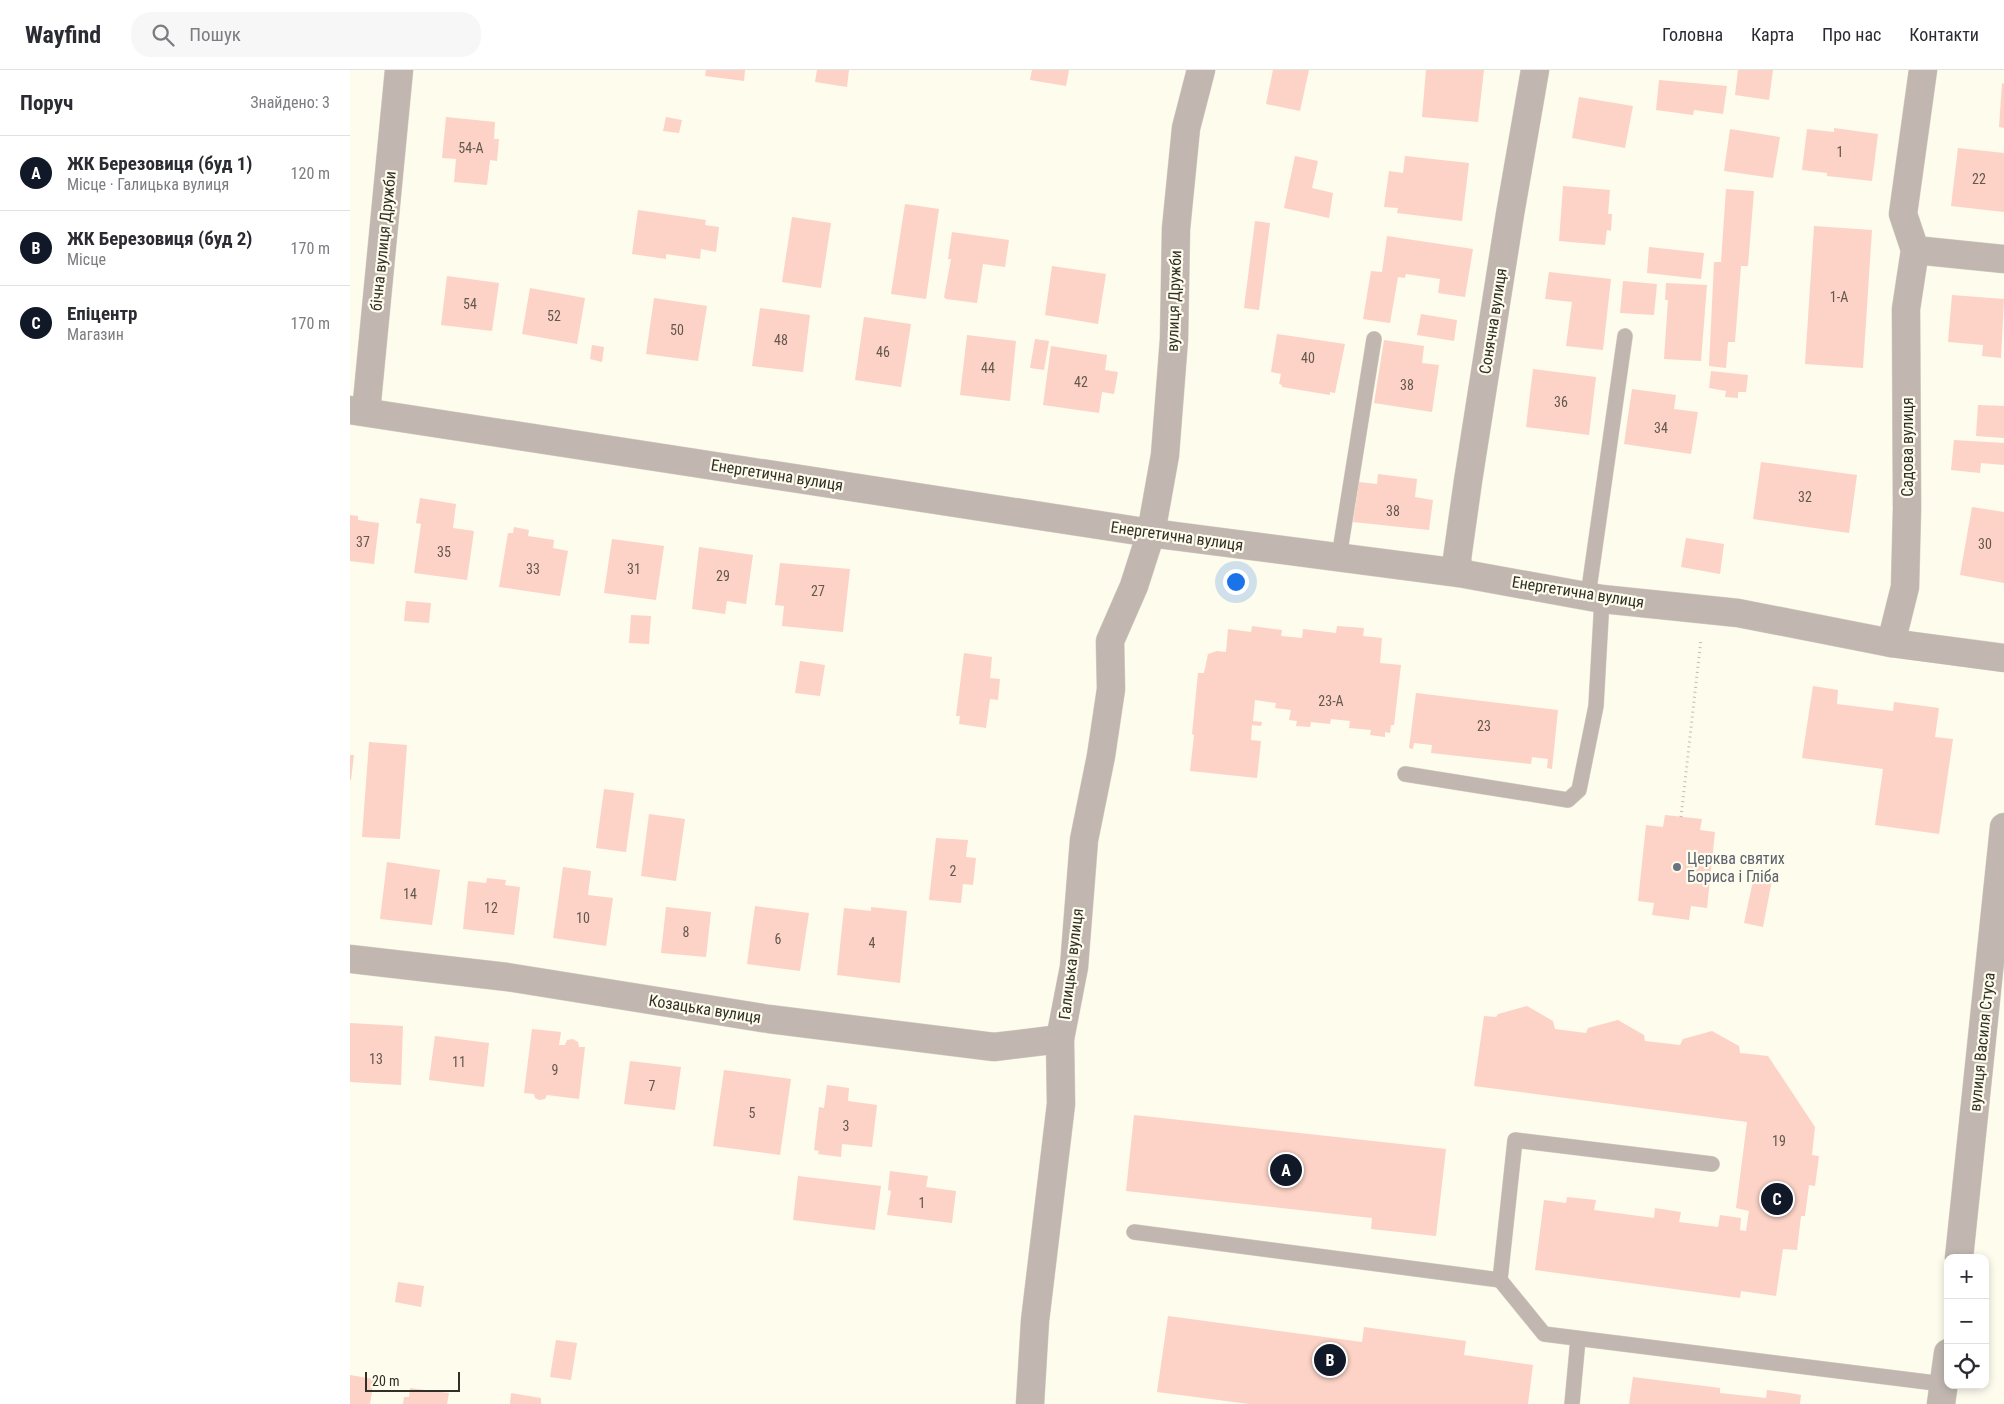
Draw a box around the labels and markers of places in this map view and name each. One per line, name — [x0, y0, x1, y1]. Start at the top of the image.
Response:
place label: Церква святих Бориса і Гліба — [1687, 849, 1785, 886]
marker: Церква святих Бориса і Гліба — [1671, 861, 1683, 873]
pin: A — [1270, 1151, 1302, 1189]
pin: C — [1761, 1180, 1793, 1218]
pin: B — [1314, 1341, 1346, 1379]

